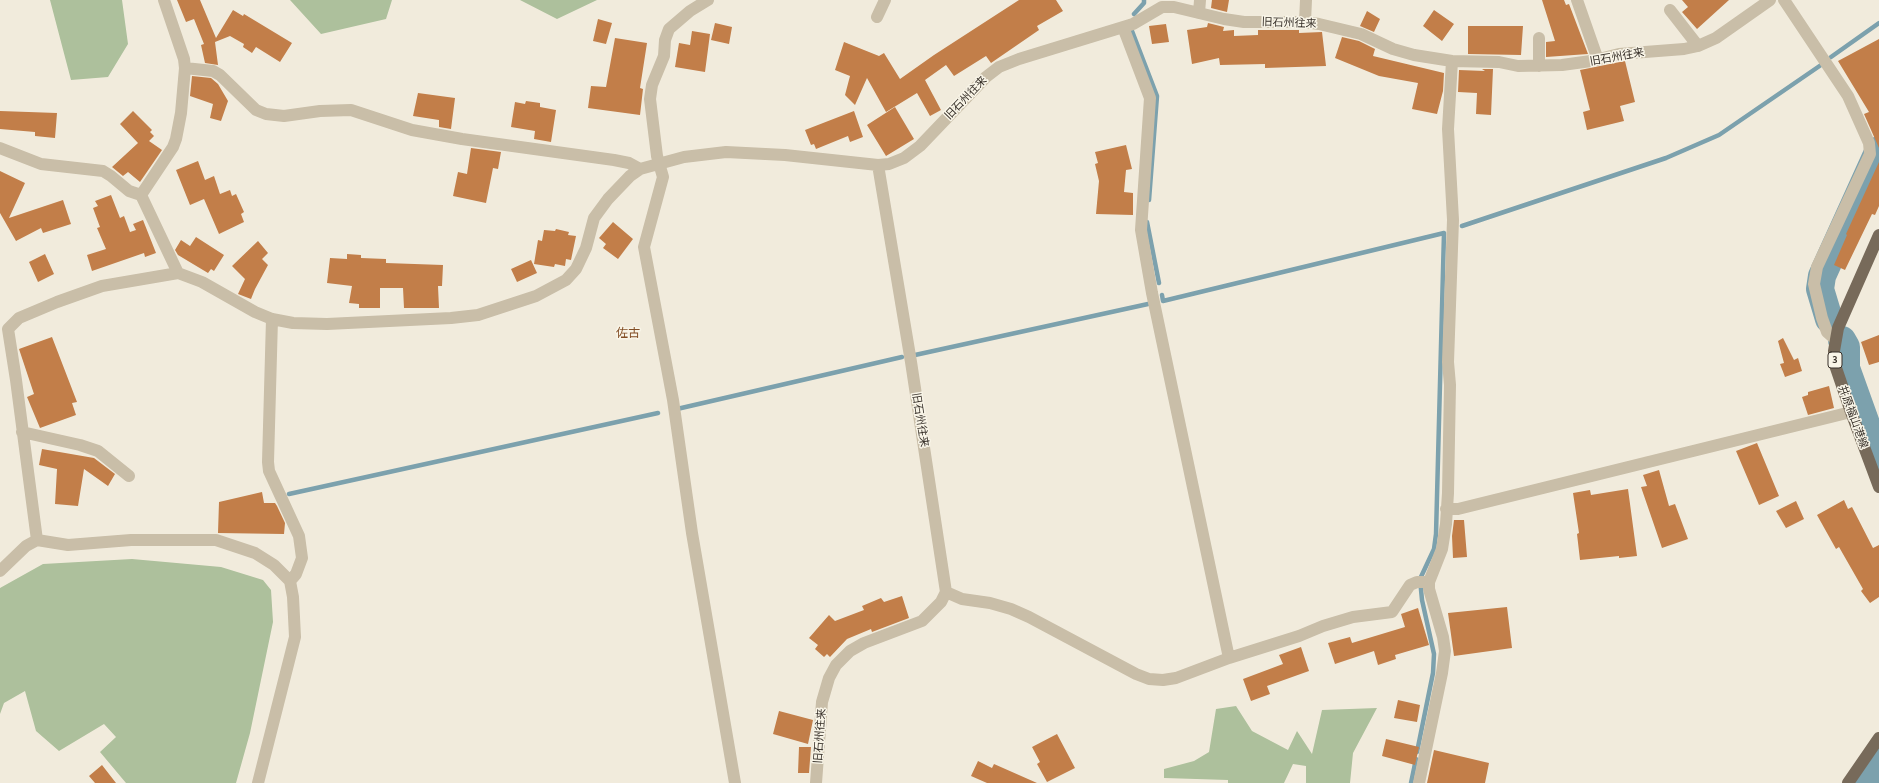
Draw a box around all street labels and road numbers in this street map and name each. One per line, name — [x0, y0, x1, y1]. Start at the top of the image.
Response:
street label: 旧石州往来 — [1261, 15, 1317, 31]
street label: 旧石州往来 — [1589, 46, 1645, 68]
street label: 旧石州往来 — [942, 74, 990, 122]
road number: 3 — [1828, 352, 1842, 368]
street label: 井原福山港線 — [1836, 384, 1870, 450]
street label: 旧石州往来 — [909, 392, 931, 448]
street label: 旧石州往来 — [811, 708, 829, 764]

